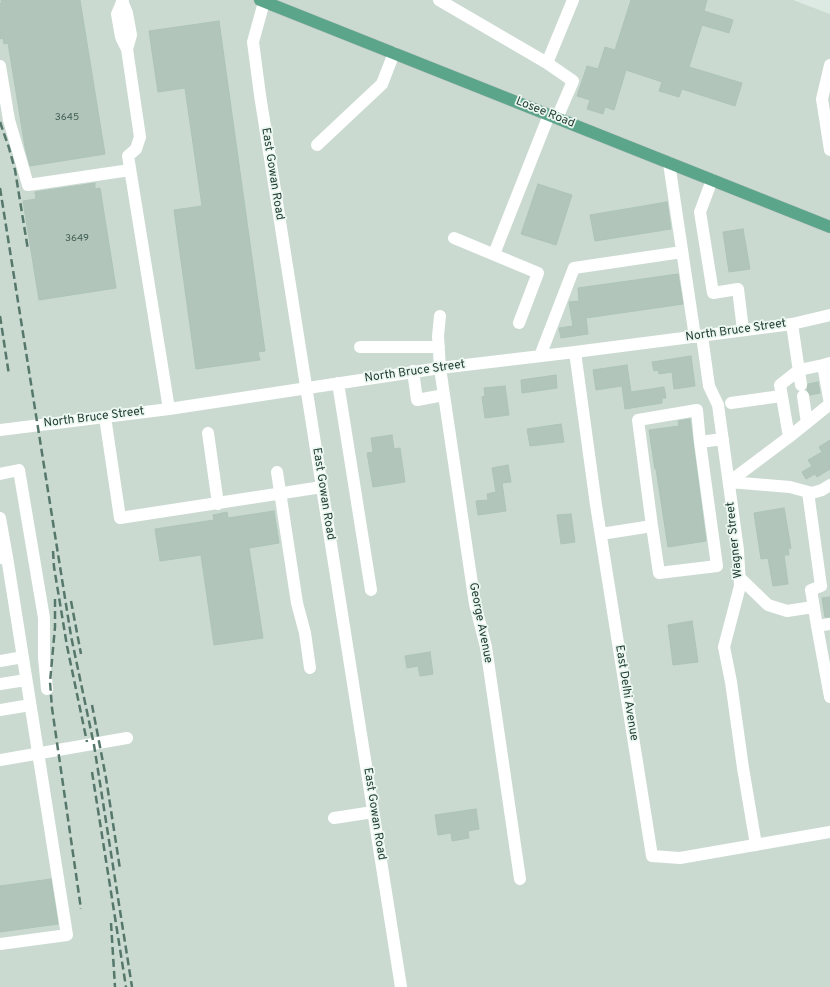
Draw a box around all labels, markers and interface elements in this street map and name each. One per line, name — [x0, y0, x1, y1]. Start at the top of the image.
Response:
street label: Losee Road — [513, 95, 577, 131]
house number: 3645 — [55, 112, 79, 124]
street label: East Gowan Road — [258, 127, 286, 221]
house number: 3649 — [65, 233, 89, 245]
street label: North Bruce Street — [685, 317, 787, 345]
street label: North Bruce Street — [364, 358, 466, 386]
street label: North Bruce Street — [43, 405, 145, 431]
street label: East Gowan Road — [309, 447, 337, 541]
street label: Wagner Street — [724, 501, 746, 579]
street label: George Avenue — [465, 581, 495, 665]
street label: East Delhi Avenue — [611, 644, 641, 742]
street label: East Gowan Road — [360, 767, 388, 861]

